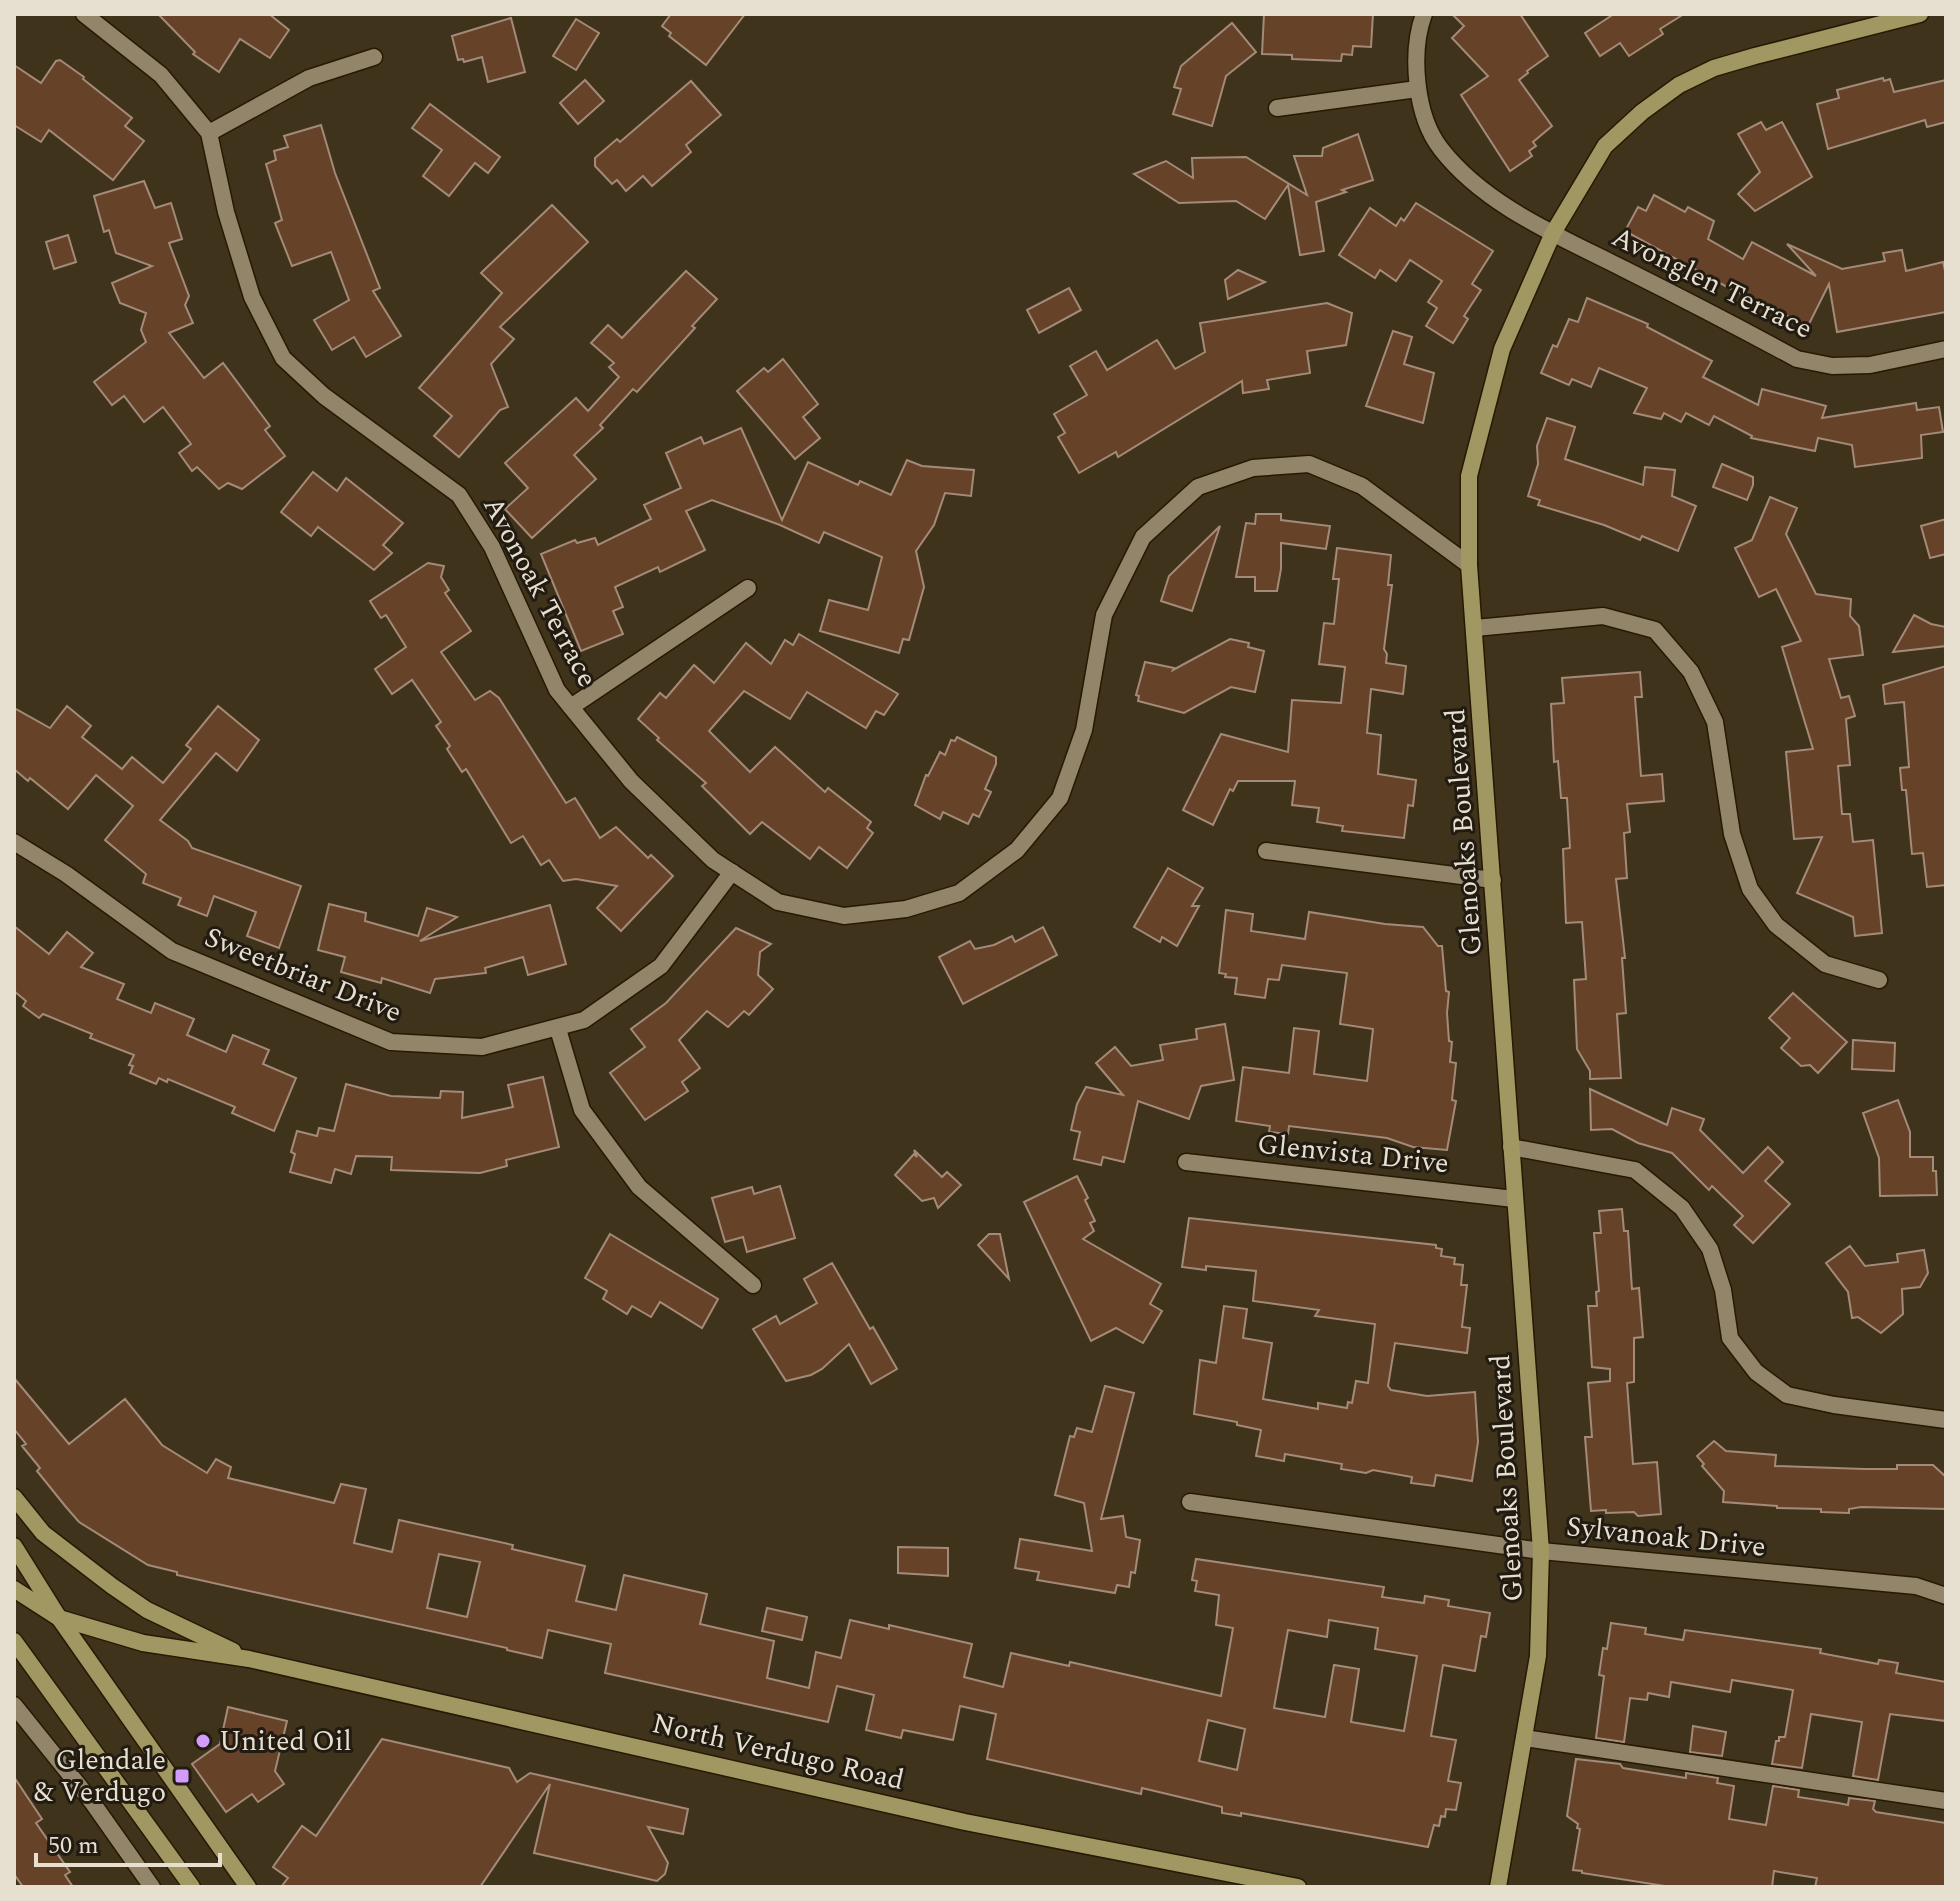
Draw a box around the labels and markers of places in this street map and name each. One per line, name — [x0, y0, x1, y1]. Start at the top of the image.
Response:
place label: United Oil — [219, 1720, 352, 1763]
marker: United Oil — [194, 1732, 212, 1750]
place label: Glendale & Verdugo — [34, 1739, 166, 1814]
marker: Glendale & Verdugo — [173, 1767, 191, 1785]

